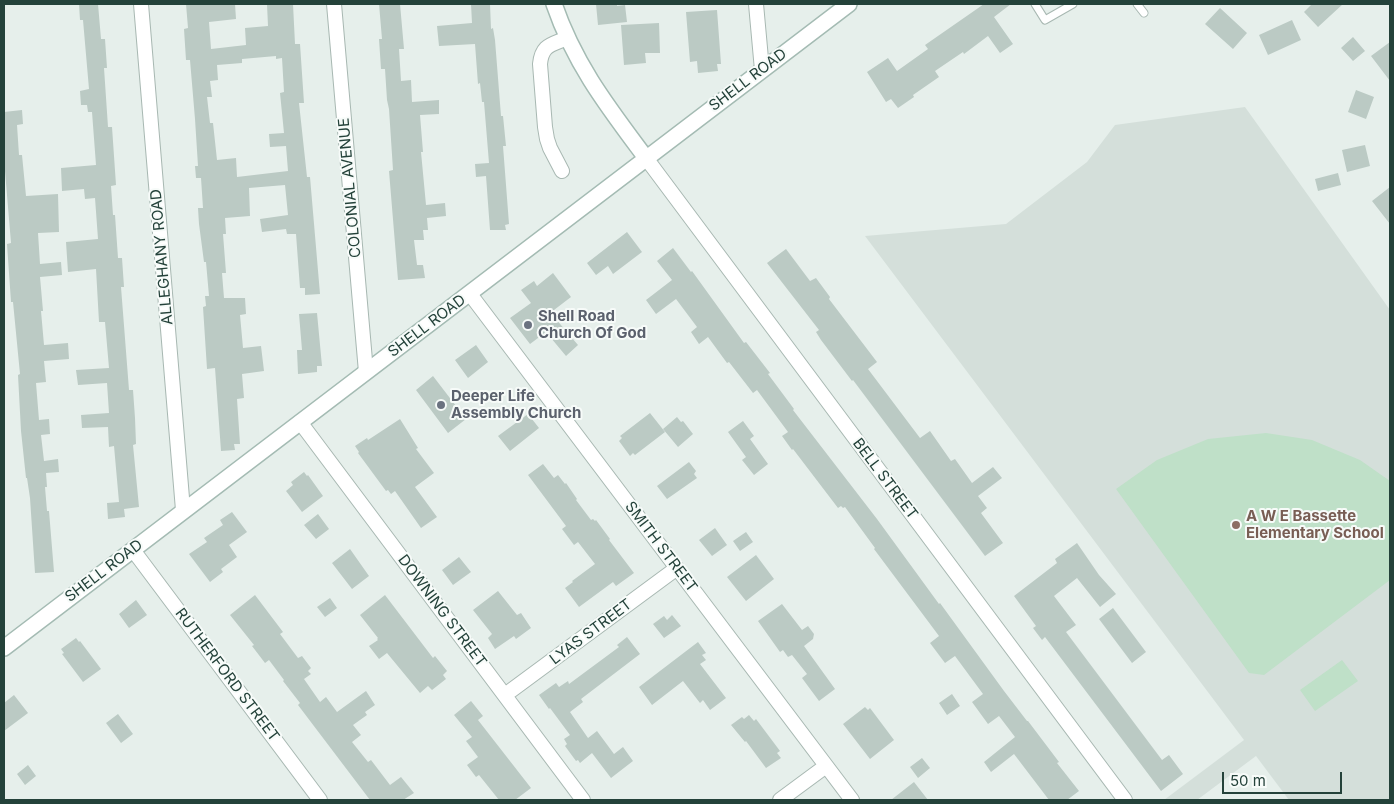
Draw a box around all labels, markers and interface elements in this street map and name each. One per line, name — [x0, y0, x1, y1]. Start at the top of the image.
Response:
street label: SHELL ROAD — [706, 45, 790, 115]
street label: COLONIAL AVENUE — [335, 117, 365, 259]
street label: ALLEGHANY ROAD — [147, 188, 177, 326]
street label: SHELL ROAD — [385, 291, 469, 361]
place label: Shell Road Church Of God — [538, 307, 646, 342]
marker: Shell Road Church Of God — [522, 319, 534, 331]
place label: Deeper Life Assembly Church — [451, 387, 581, 422]
marker: Deeper Life Assembly Church — [435, 399, 447, 411]
street label: BELL STREET — [849, 435, 921, 523]
street label: SMITH STREET — [621, 498, 701, 596]
place label: A W E Bassette Elementary School — [1246, 507, 1384, 542]
marker: A W E Bassette Elementary School — [1230, 519, 1242, 531]
street label: SHELL ROAD — [62, 536, 146, 606]
street label: DOWNING STREET — [394, 551, 490, 671]
street label: LYAS STREET — [546, 595, 636, 669]
street label: RUTHERFORD STREET — [171, 605, 283, 745]
scale bar — [1224, 762, 1344, 794]
text: 50 m — [1230, 771, 1266, 790]

